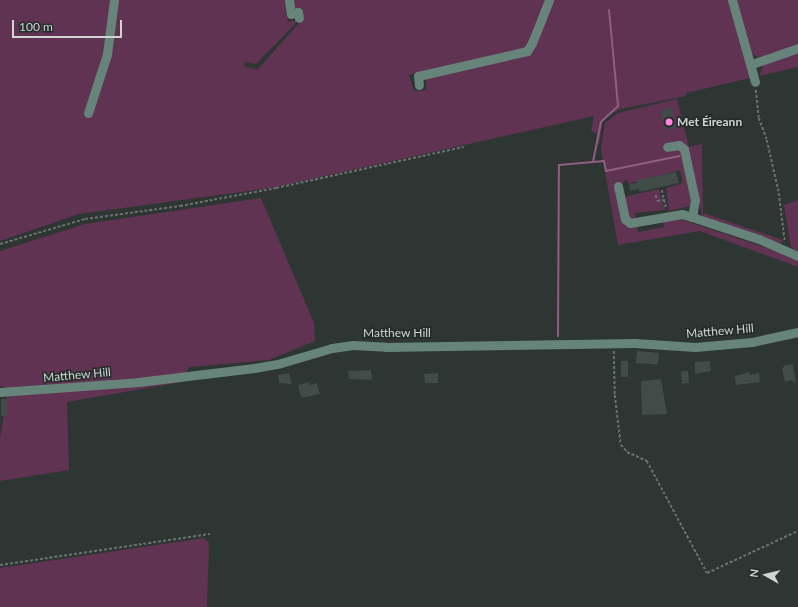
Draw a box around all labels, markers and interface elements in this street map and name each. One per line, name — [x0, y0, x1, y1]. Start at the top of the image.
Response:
scale bar — [14, 12, 124, 38]
text: 100 m — [19, 19, 53, 34]
place label: Met Éireann — [677, 115, 742, 129]
marker: Met Éireann — [664, 117, 674, 127]
street label: Matthew Hill — [685, 321, 755, 341]
street label: Matthew Hill — [363, 326, 431, 340]
street label: Matthew Hill — [42, 365, 112, 385]
north arrow — [746, 555, 786, 595]
text: N — [747, 568, 761, 578]

